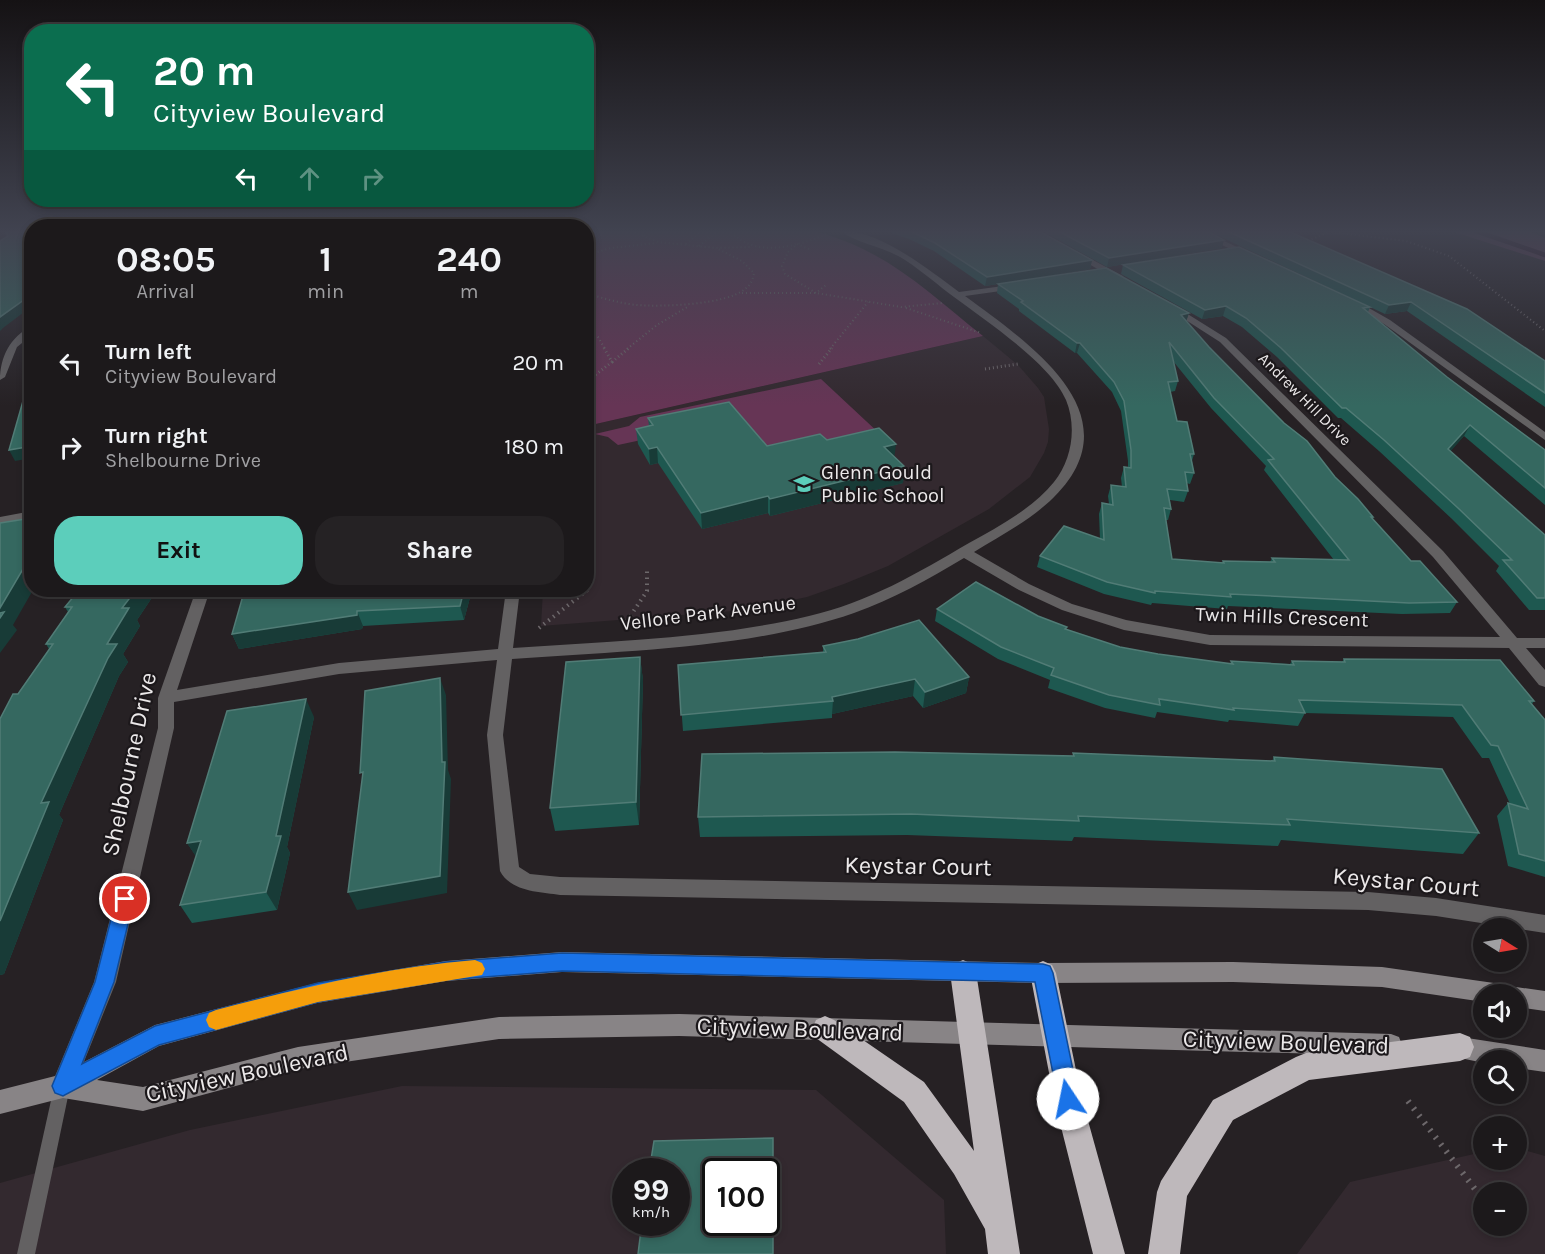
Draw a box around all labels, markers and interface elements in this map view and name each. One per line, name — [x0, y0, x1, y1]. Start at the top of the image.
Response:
text: 20 m — [153, 46, 255, 96]
icon: left — [54, 48, 132, 126]
text: Cityview Boulevard — [153, 97, 385, 129]
icon: left — [230, 162, 263, 195]
icon: ahead — [293, 162, 326, 195]
icon: right — [356, 162, 389, 195]
text: 08:05 — [116, 238, 215, 280]
text: 1 — [319, 238, 332, 280]
text: 240 — [436, 238, 502, 280]
text: Arrival — [136, 280, 195, 303]
text: min — [307, 280, 344, 303]
text: m — [460, 280, 478, 303]
text: Turn left — [105, 339, 192, 365]
icon: left — [54, 347, 87, 380]
street label: Andrew Hill Drive — [1255, 349, 1355, 449]
text: 20 m — [512, 350, 564, 376]
text: Cityview Boulevard — [105, 365, 277, 388]
text: Turn right — [105, 423, 208, 449]
icon: right — [54, 431, 87, 464]
text: 180 m — [504, 434, 564, 460]
text: Shelbourne Drive — [105, 449, 261, 472]
place label: Glenn Gould Public School — [821, 461, 945, 507]
school or university icon: Glenn Gould Public School — [792, 472, 816, 496]
button: Exit — [54, 516, 303, 585]
button: Share — [315, 516, 564, 585]
street label: Vellore Park Avenue — [619, 591, 797, 635]
street label: Twin Hills Crescent — [1195, 602, 1369, 632]
street label: Shelbourne Drive — [96, 670, 162, 858]
street label: Keystar Court — [844, 851, 992, 881]
street label: Keystar Court — [1331, 862, 1481, 902]
pin — [99, 873, 150, 924]
icon: arrive — [108, 882, 141, 915]
north arrow — [1473, 918, 1527, 972]
map controls — [1473, 918, 1527, 1236]
button: sound — [1473, 984, 1527, 1038]
street label: Cityview Boulevard — [696, 1011, 904, 1047]
street label: Cityview Boulevard — [1182, 1024, 1390, 1060]
street label: Cityview Boulevard — [143, 1038, 351, 1108]
button: search — [1473, 1050, 1527, 1104]
position arrow — [1036, 1067, 1100, 1131]
button: + — [1473, 1116, 1527, 1170]
speed limit sign: 100 — [702, 1158, 780, 1236]
text: 99 — [633, 1172, 669, 1208]
button: − — [1473, 1182, 1527, 1236]
text: km/h — [632, 1203, 670, 1221]

